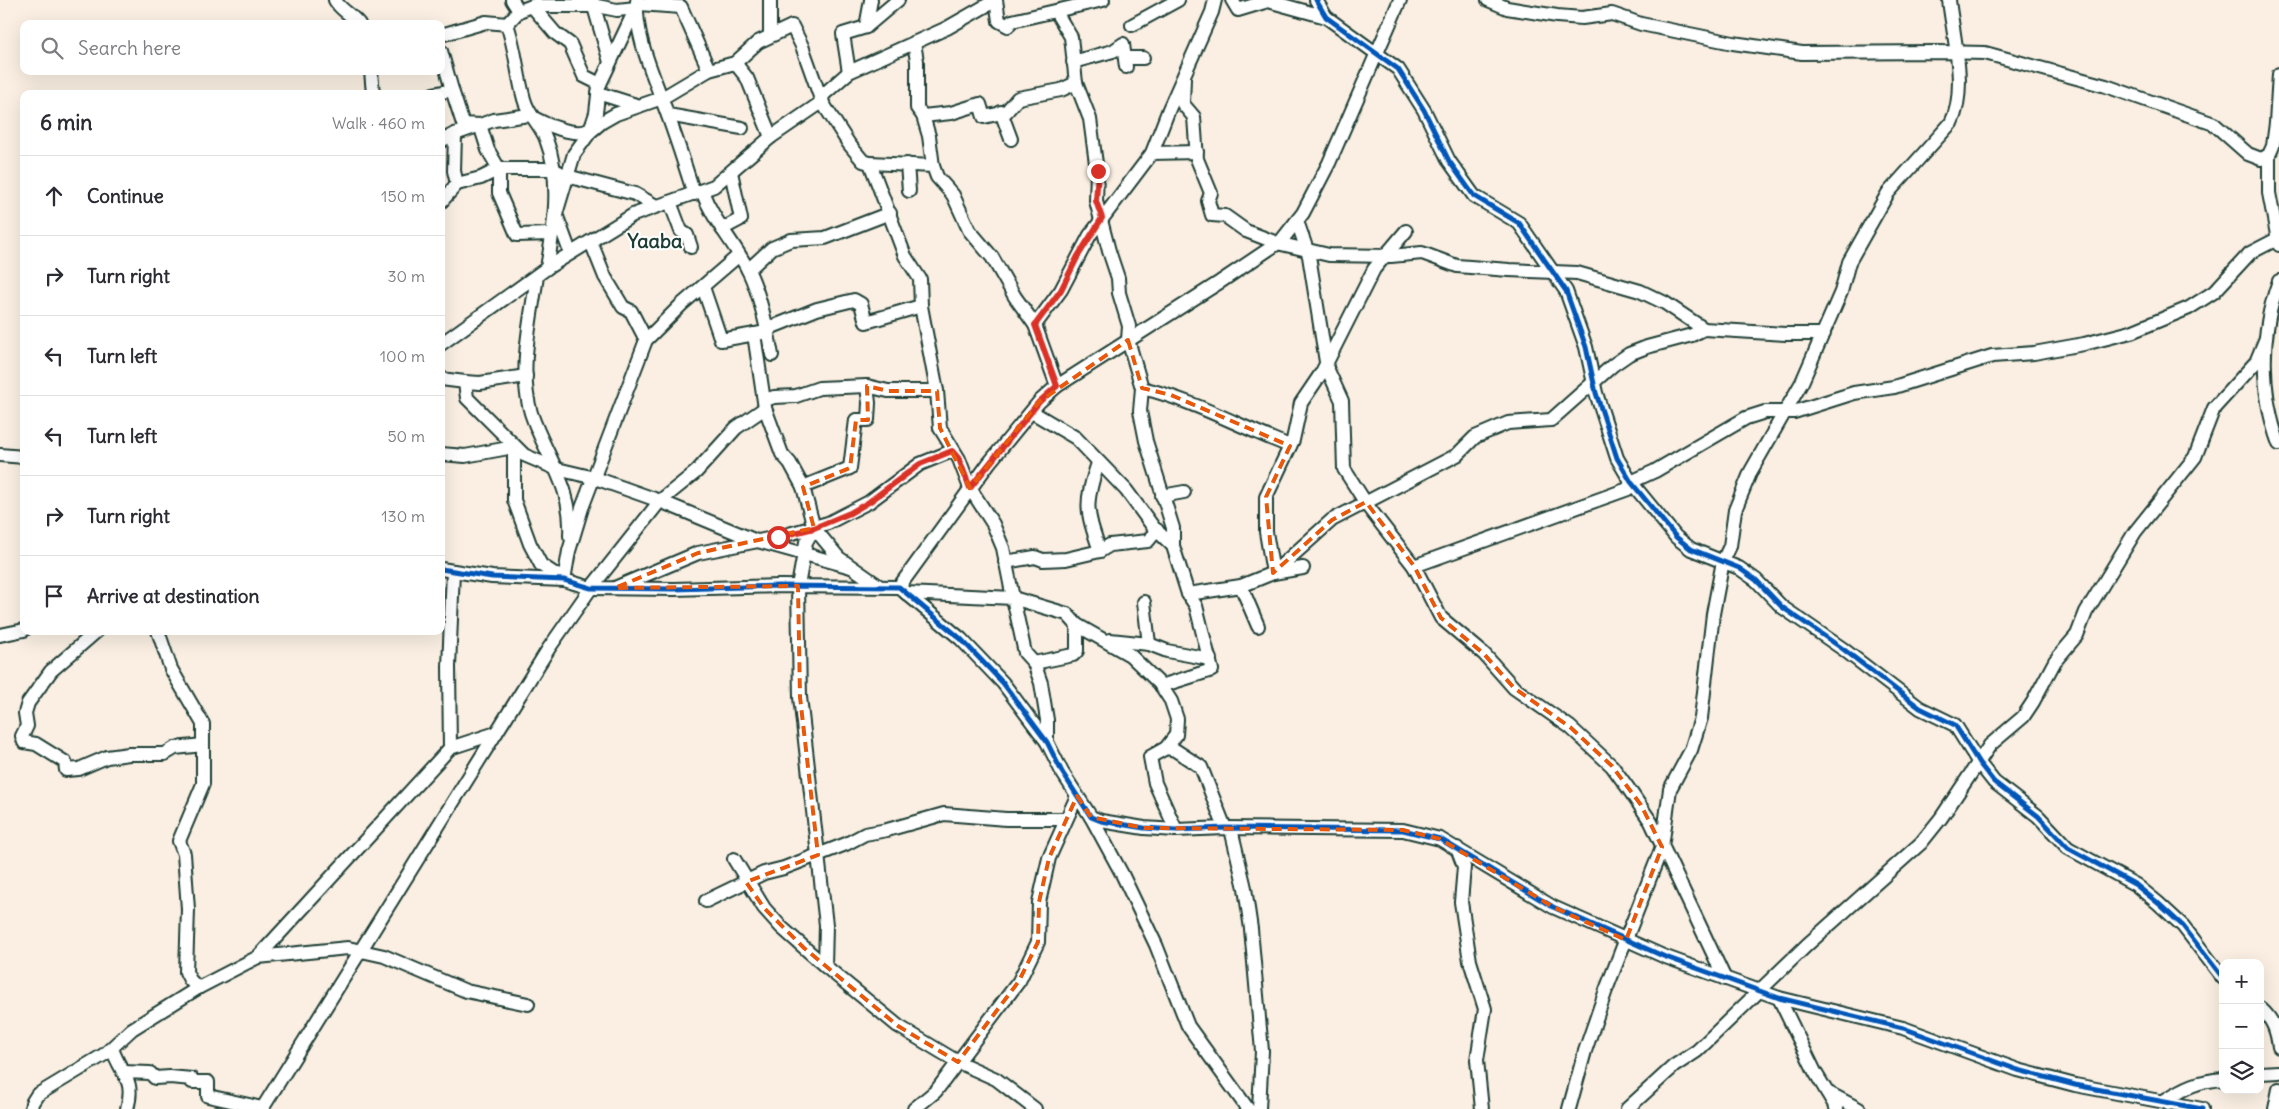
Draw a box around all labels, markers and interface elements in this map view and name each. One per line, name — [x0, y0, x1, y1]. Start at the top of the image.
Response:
search box — [20, 20, 445, 75]
icon: search — [38, 34, 66, 62]
text: Search here — [78, 36, 181, 60]
text: 6 min — [40, 109, 92, 136]
text: Walk · 460 m — [332, 113, 425, 133]
route end — [1087, 160, 1110, 183]
icon: ahead — [40, 182, 68, 210]
text: Continue — [87, 184, 164, 208]
text: 150 m — [381, 186, 425, 206]
district label: Yaaba — [627, 228, 683, 253]
icon: right — [40, 262, 68, 290]
text: Turn right — [87, 264, 170, 288]
text: 30 m — [388, 266, 425, 286]
icon: left — [40, 342, 68, 370]
text: Turn left — [87, 344, 157, 368]
text: 100 m — [380, 346, 425, 366]
icon: left — [40, 422, 68, 450]
text: Turn left — [87, 424, 157, 448]
text: 50 m — [387, 426, 425, 446]
icon: right — [40, 502, 68, 530]
text: Turn right — [87, 504, 170, 528]
text: 130 m — [381, 506, 425, 526]
route start — [767, 526, 790, 549]
icon: arrive — [40, 582, 68, 610]
text: Arrive at destination — [87, 584, 260, 608]
map controls — [2219, 959, 2264, 1094]
button: + — [2219, 959, 2264, 1004]
button: − — [2219, 1004, 2264, 1049]
button: layers — [2219, 1049, 2264, 1094]

